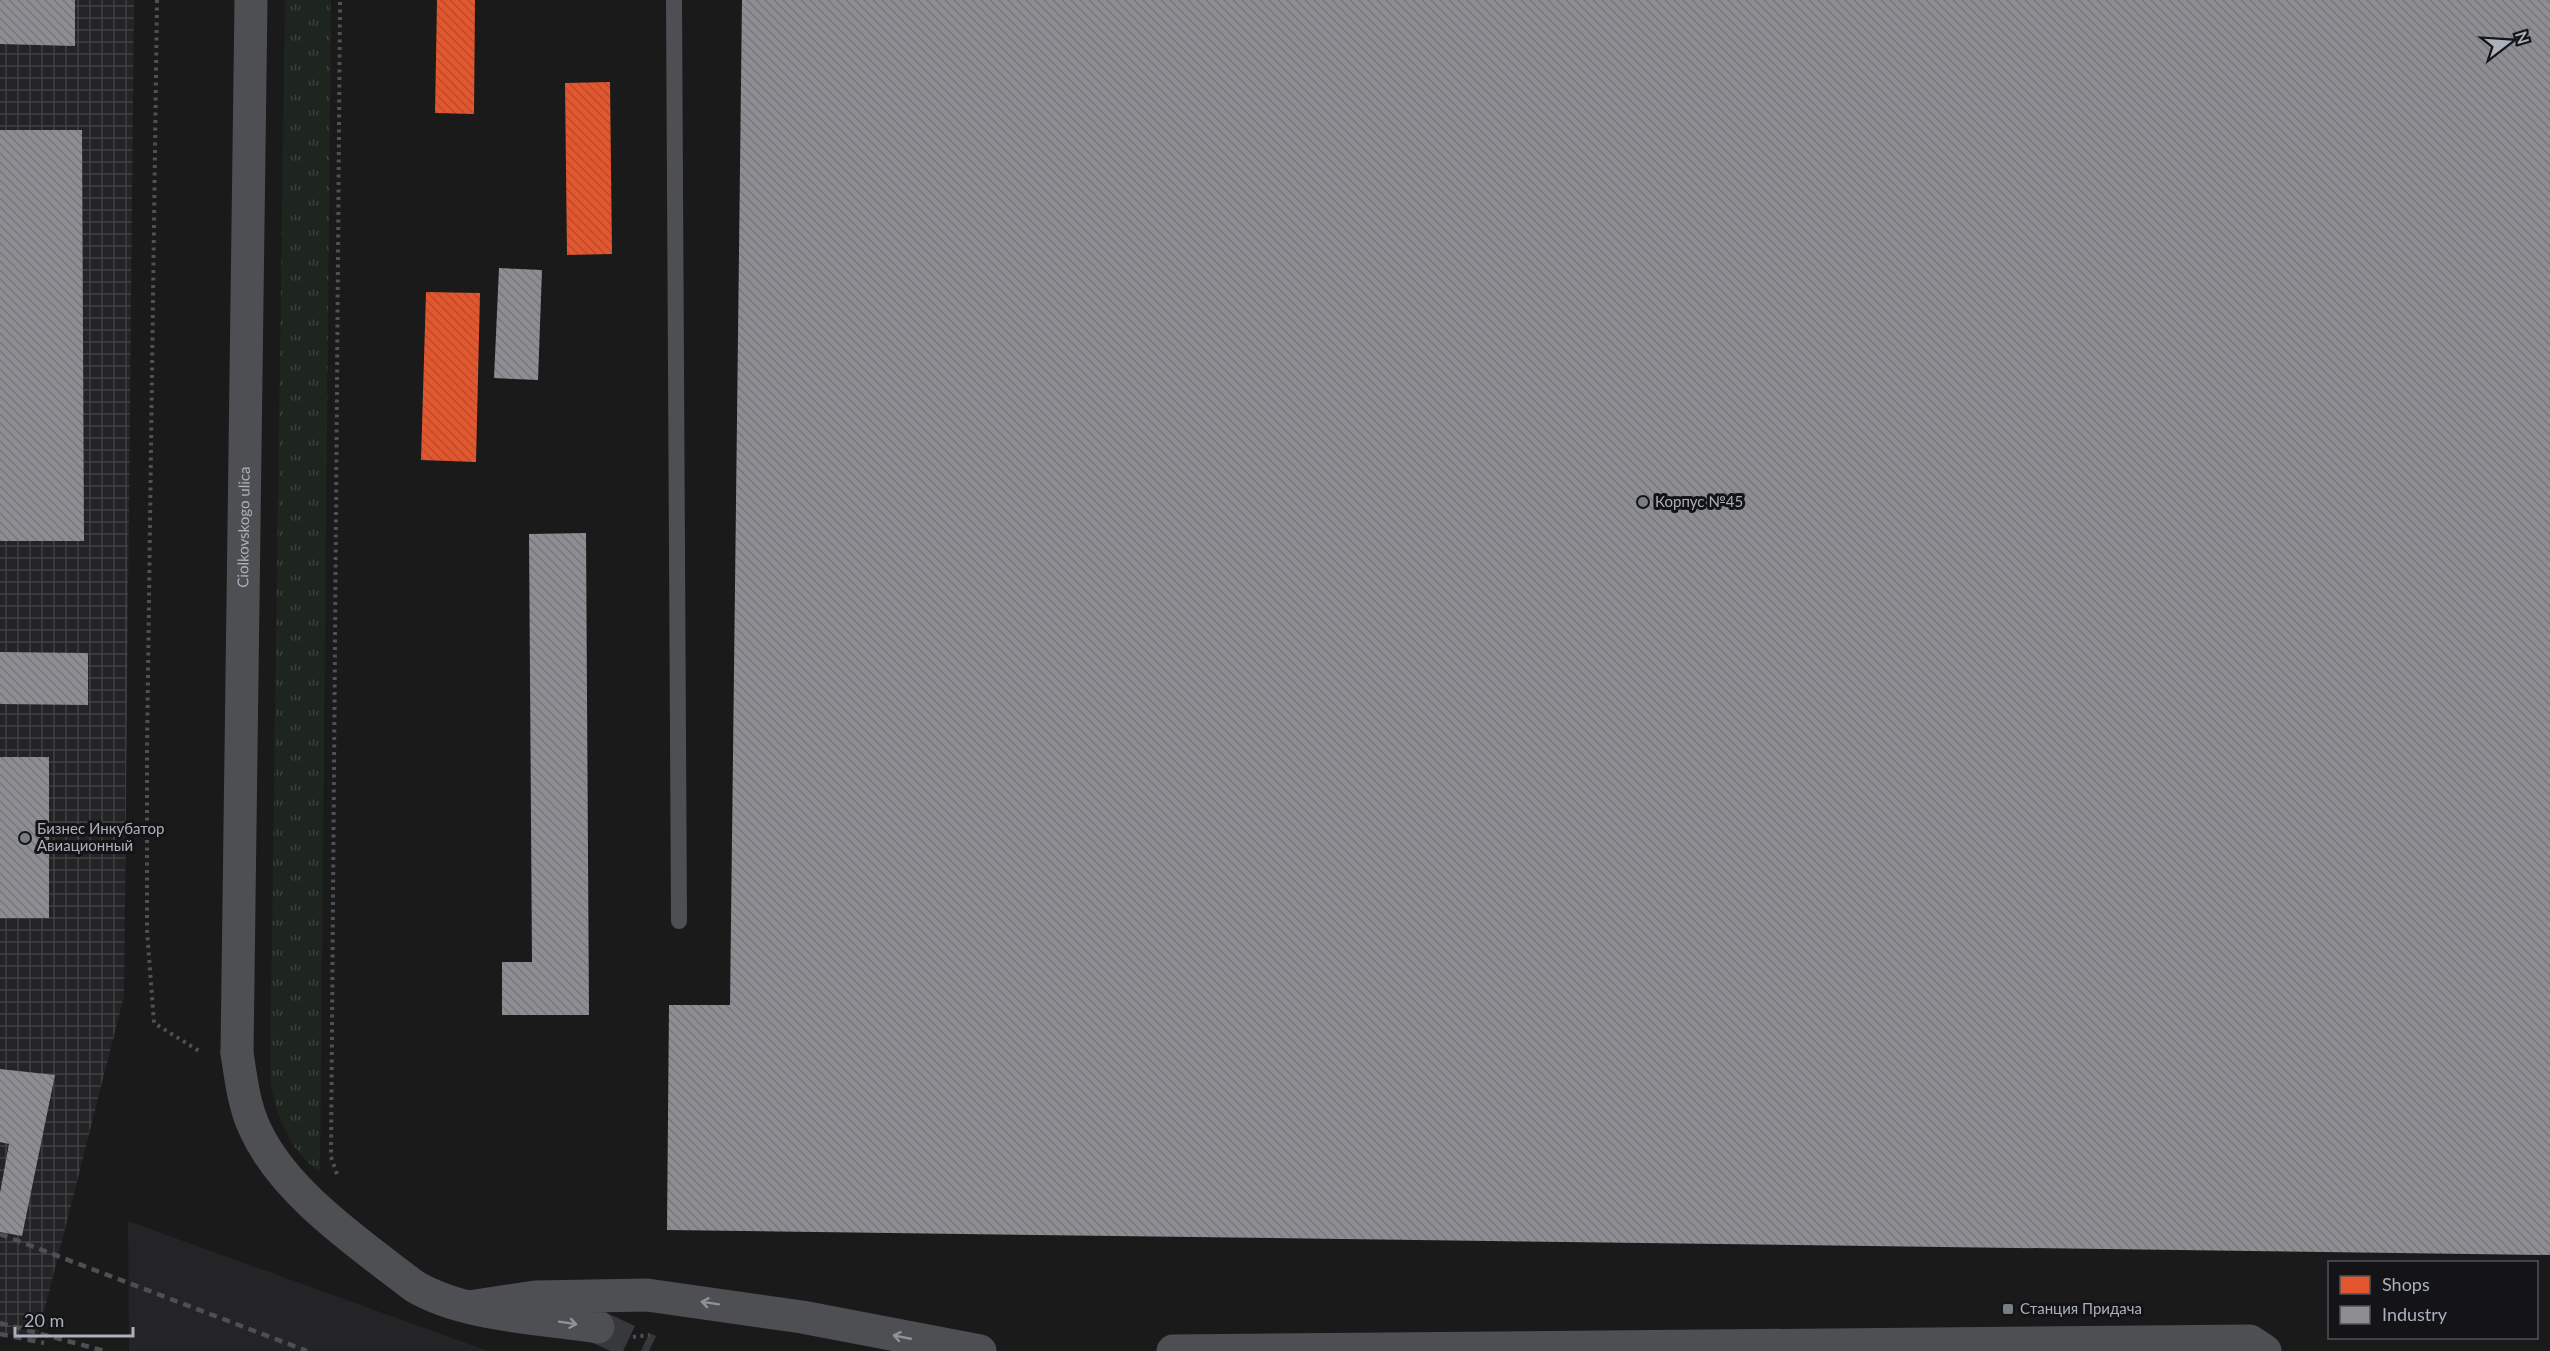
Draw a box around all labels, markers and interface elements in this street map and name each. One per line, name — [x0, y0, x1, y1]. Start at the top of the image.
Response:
north arrow — [2478, 12, 2538, 72]
text: N — [2512, 29, 2534, 46]
street label: Ciolkovskogo ulica — [233, 466, 253, 588]
place label: Корпус №45 — [1655, 492, 1743, 510]
marker: Корпус №45 — [1636, 495, 1650, 509]
place label: Бизнес Инкубатор Авиационный — [37, 819, 164, 854]
marker: Бизнес Инкубатор Авиационный — [18, 831, 32, 845]
legend — [2328, 1261, 2538, 1339]
text: Shops — [2382, 1273, 2430, 1295]
one-way arrow — [700, 1298, 720, 1309]
place label: Станция Придача — [2020, 1299, 2142, 1317]
scale bar — [15, 1300, 134, 1338]
marker: Станция Придача — [2001, 1302, 2015, 1316]
text: Industry — [2382, 1303, 2448, 1325]
text: 20 m — [24, 1309, 64, 1331]
one-way arrow — [558, 1317, 578, 1328]
one-way arrow — [892, 1331, 912, 1342]

